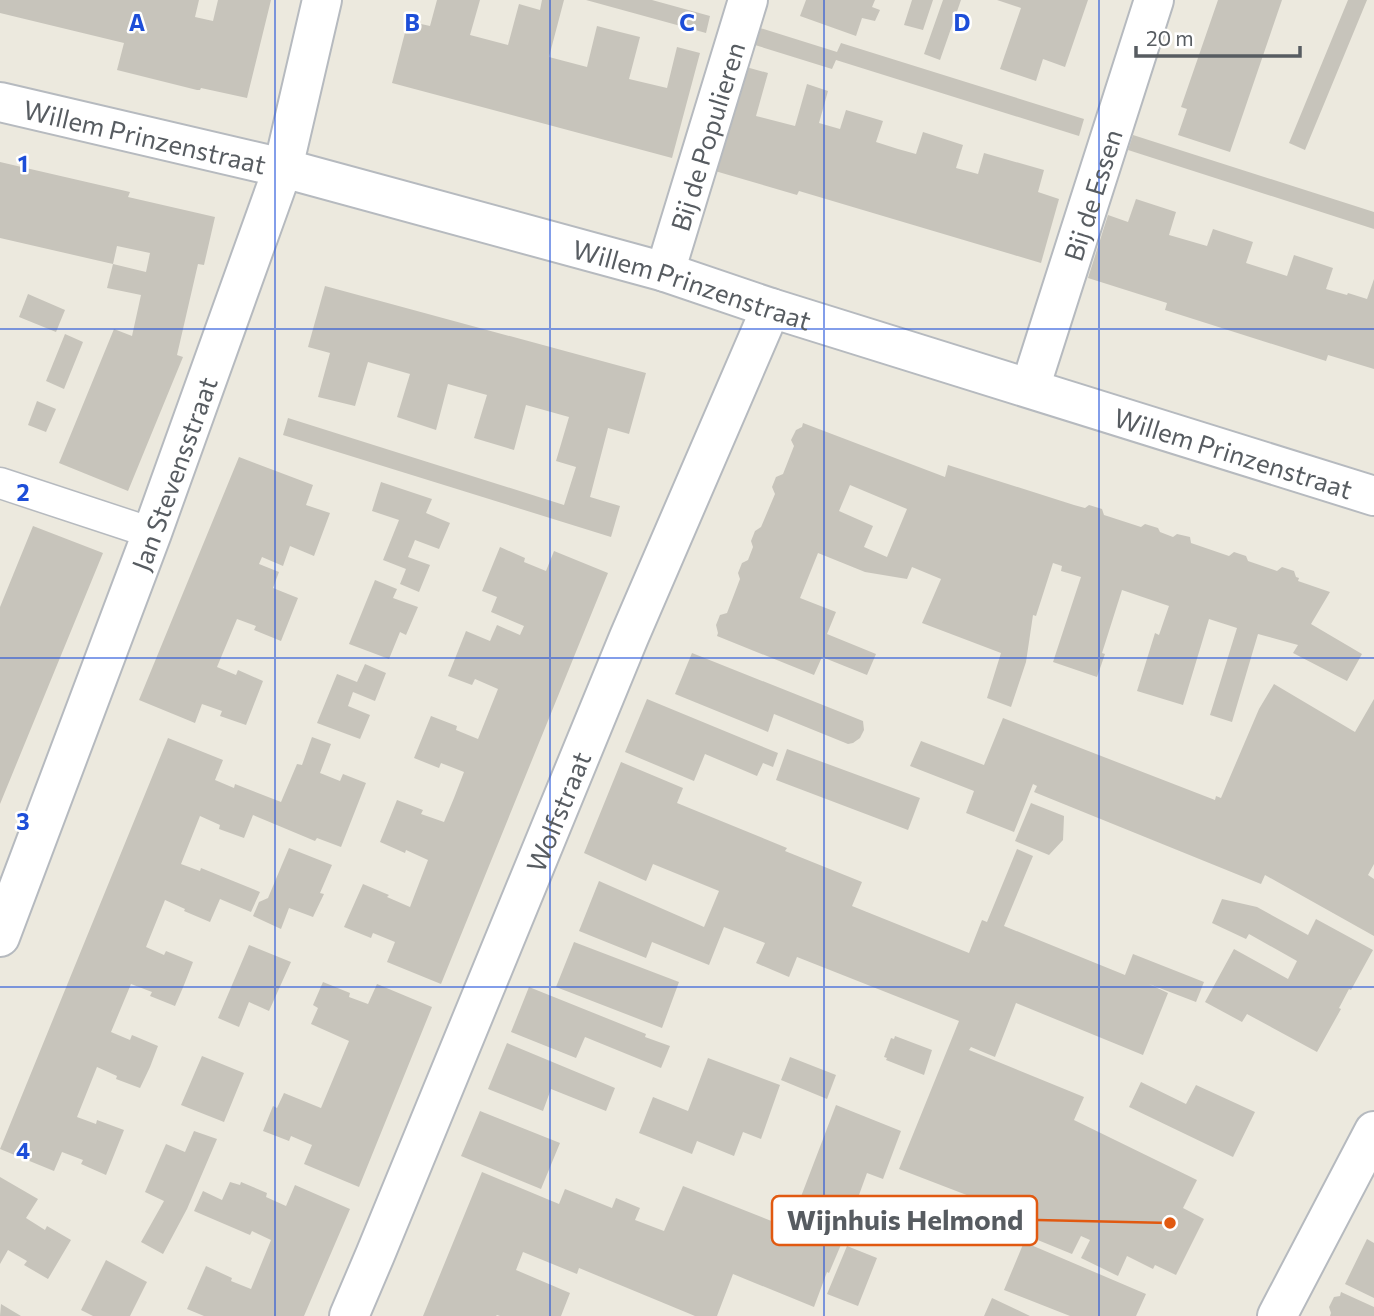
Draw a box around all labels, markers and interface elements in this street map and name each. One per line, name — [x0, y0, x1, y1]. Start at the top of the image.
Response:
text: A — [129, 8, 146, 36]
text: B — [404, 8, 420, 36]
text: C — [679, 8, 695, 36]
text: D — [954, 8, 971, 36]
scale bar — [1136, 14, 1300, 58]
text: 20 m — [1146, 25, 1194, 50]
street label: Bij de Populieren — [663, 38, 750, 234]
street label: Willem Prinzenstraat — [21, 93, 269, 179]
street label: Bij de Essen — [1056, 125, 1127, 264]
text: 1 — [18, 149, 28, 177]
street label: Willem Prinzenstraat — [570, 232, 815, 335]
street label: Jan Stevensstraat — [124, 372, 222, 575]
street label: Willem Prinzenstraat — [1111, 401, 1357, 504]
text: 2 — [16, 478, 30, 506]
street label: Wolfstraat — [519, 747, 596, 876]
text: 3 — [16, 807, 30, 835]
text: 4 — [16, 1136, 30, 1164]
callout: Wijnhuis Helmond — [772, 1196, 1037, 1245]
text: Wijnhuis Helmond — [787, 1202, 1023, 1236]

